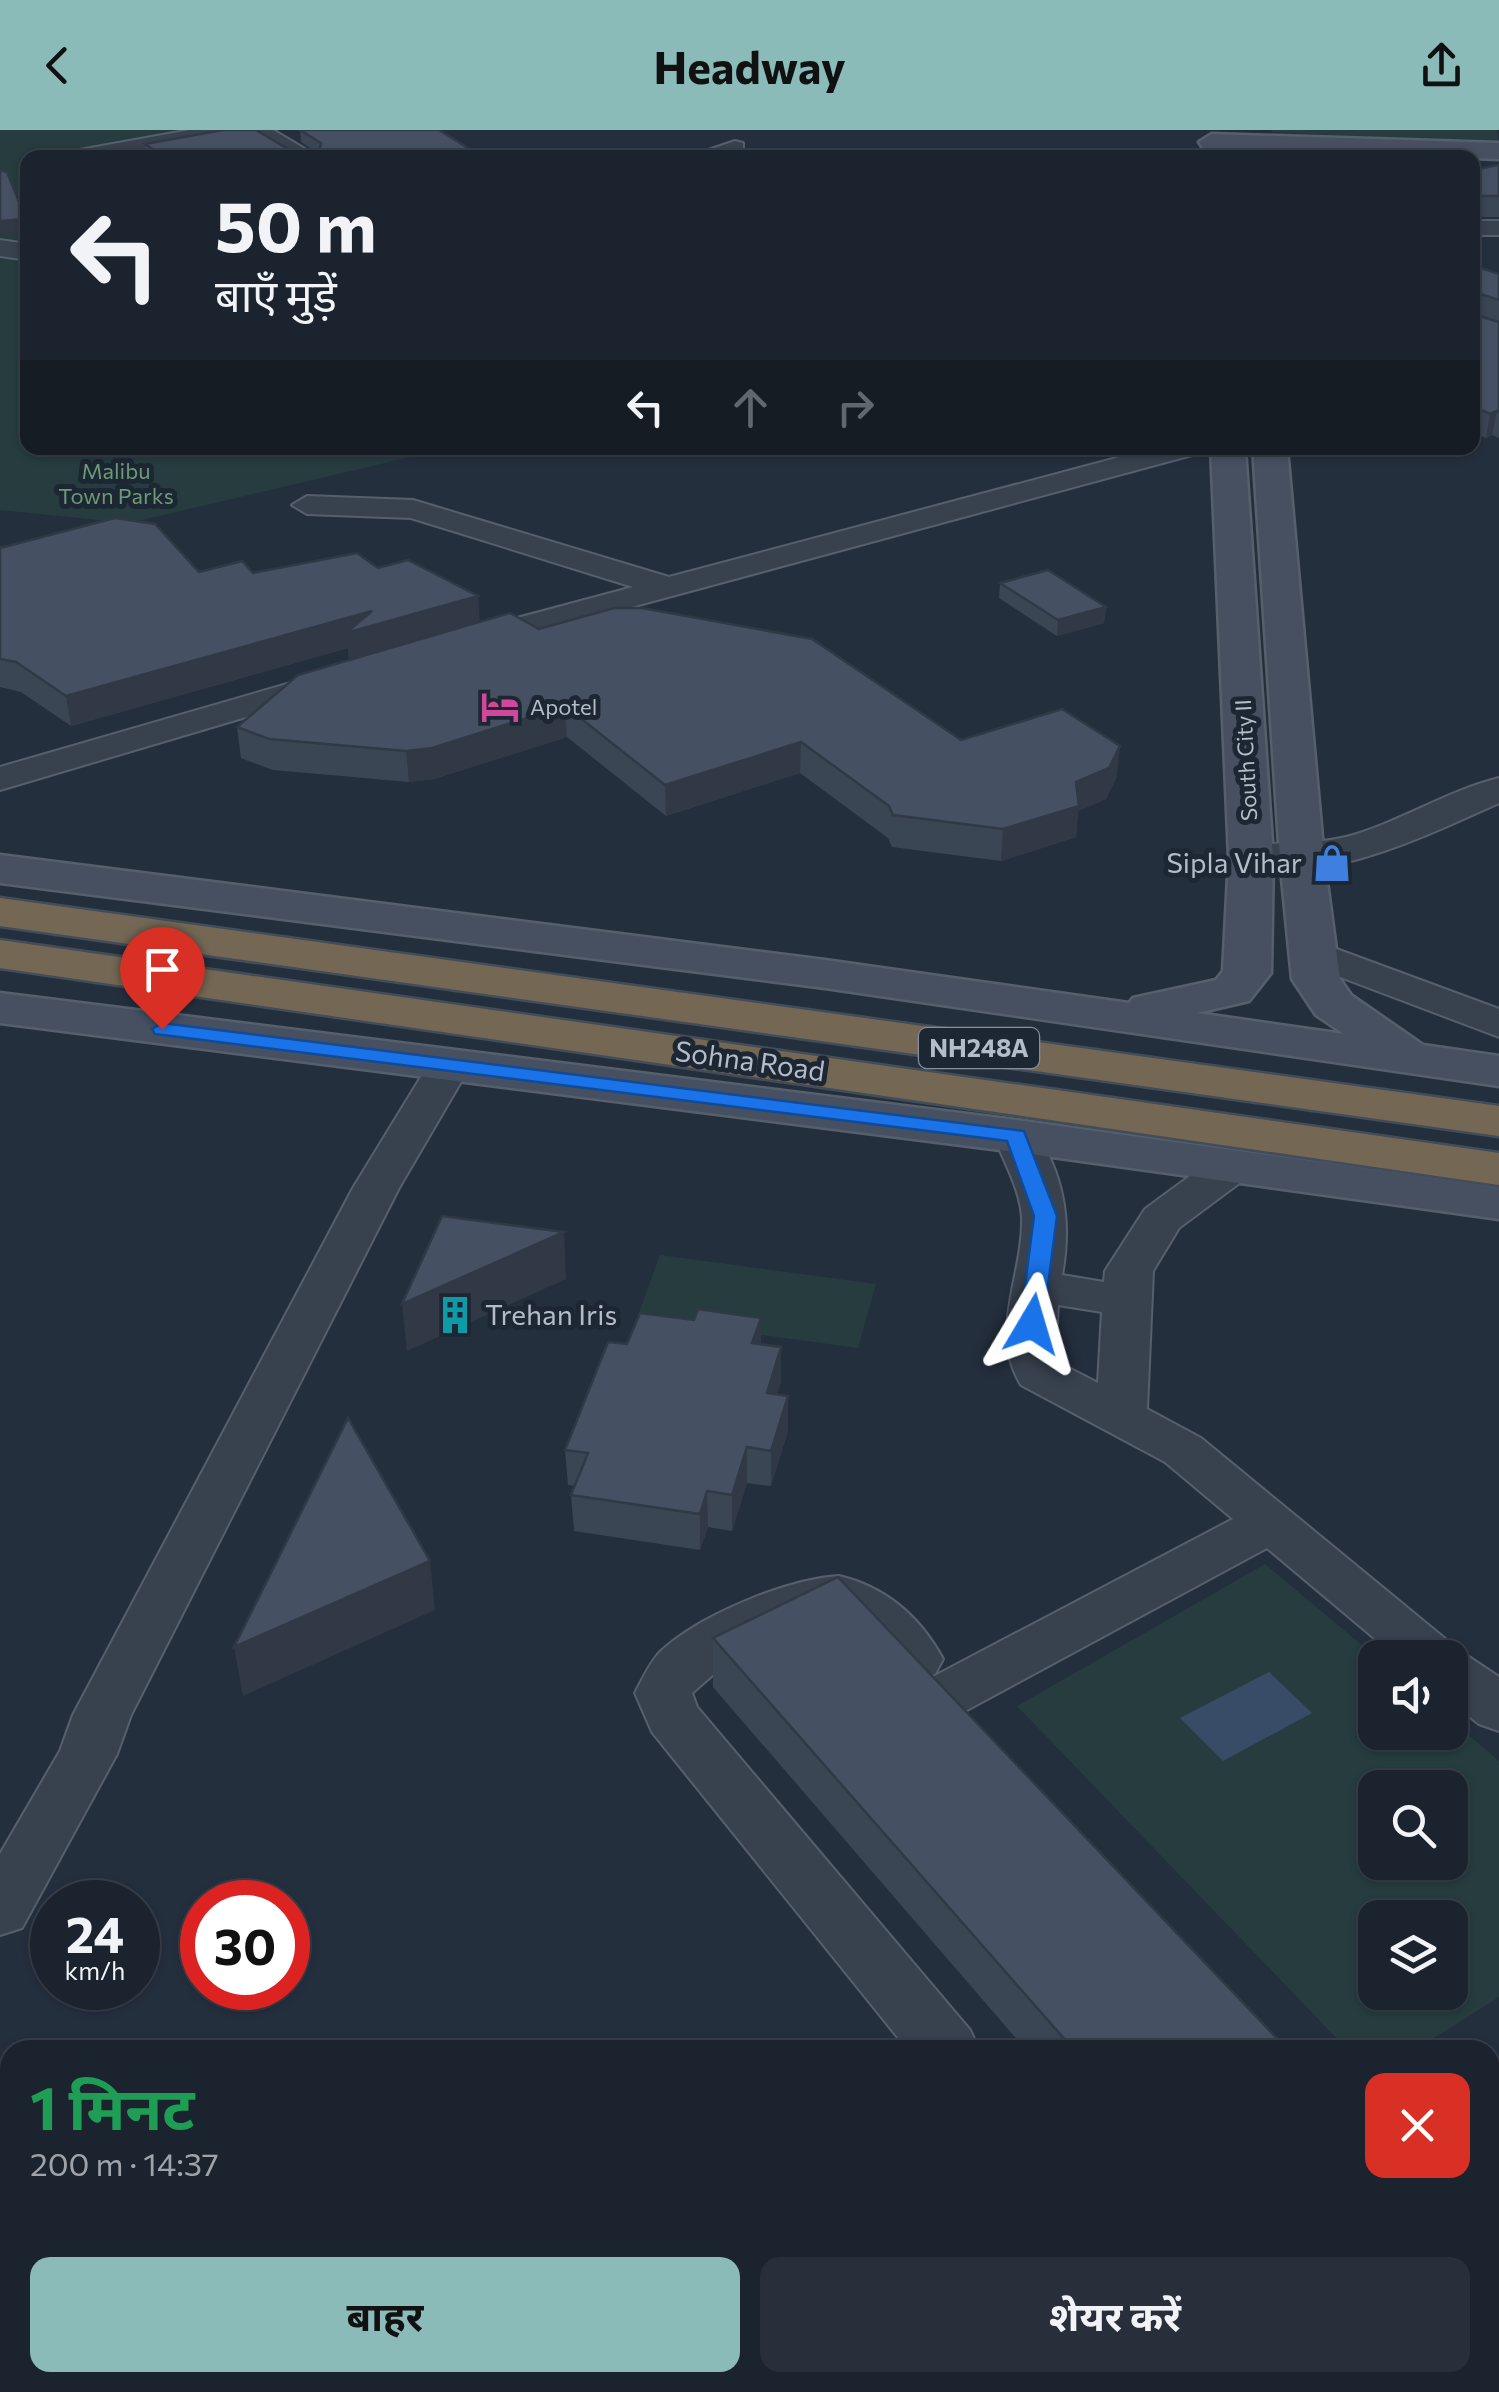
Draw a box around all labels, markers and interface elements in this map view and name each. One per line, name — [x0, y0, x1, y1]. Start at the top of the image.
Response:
icon: back — [30, 38, 85, 93]
text: Headway — [653, 38, 846, 93]
icon: share — [1414, 38, 1469, 93]
text: 50 m — [215, 181, 377, 266]
icon: left — [50, 190, 180, 320]
text: बाएँ मुड़ें — [215, 266, 337, 321]
icon: left — [618, 380, 673, 435]
icon: ahead — [723, 380, 778, 435]
icon: right — [828, 380, 883, 435]
park label: Malibu Town Parks — [58, 457, 174, 509]
hotel icon: Apotel — [479, 686, 521, 728]
place label: Apotel — [530, 693, 597, 720]
street label: South City II — [1229, 698, 1262, 822]
shop icon: Sipla Vihar — [1311, 842, 1353, 884]
place label: Sipla Vihar — [1166, 845, 1302, 879]
pin — [120, 927, 205, 1030]
icon: arrive — [135, 942, 190, 997]
road number: NH248A — [919, 1028, 1039, 1068]
street label: Sohna Road — [673, 1033, 827, 1087]
position arrow — [980, 1272, 1084, 1376]
building icon: Trehan Iris — [434, 1294, 476, 1336]
place label: Trehan Iris — [485, 1297, 617, 1331]
map controls — [1358, 1640, 1468, 2010]
button: sound — [1358, 1640, 1468, 1750]
button: search — [1358, 1770, 1468, 1880]
speed limit sign: 30 — [180, 1880, 310, 2010]
button: layers — [1358, 1900, 1468, 2010]
text: 24 — [66, 1902, 124, 1963]
text: km/h — [65, 1955, 125, 1985]
text: 1 मिनट — [30, 2069, 195, 2142]
button: close — [1365, 2073, 1470, 2178]
text: 200 m · 14:37 — [30, 2143, 219, 2183]
button: बाहर — [30, 2257, 740, 2372]
button: शेयर करें — [760, 2257, 1470, 2372]

